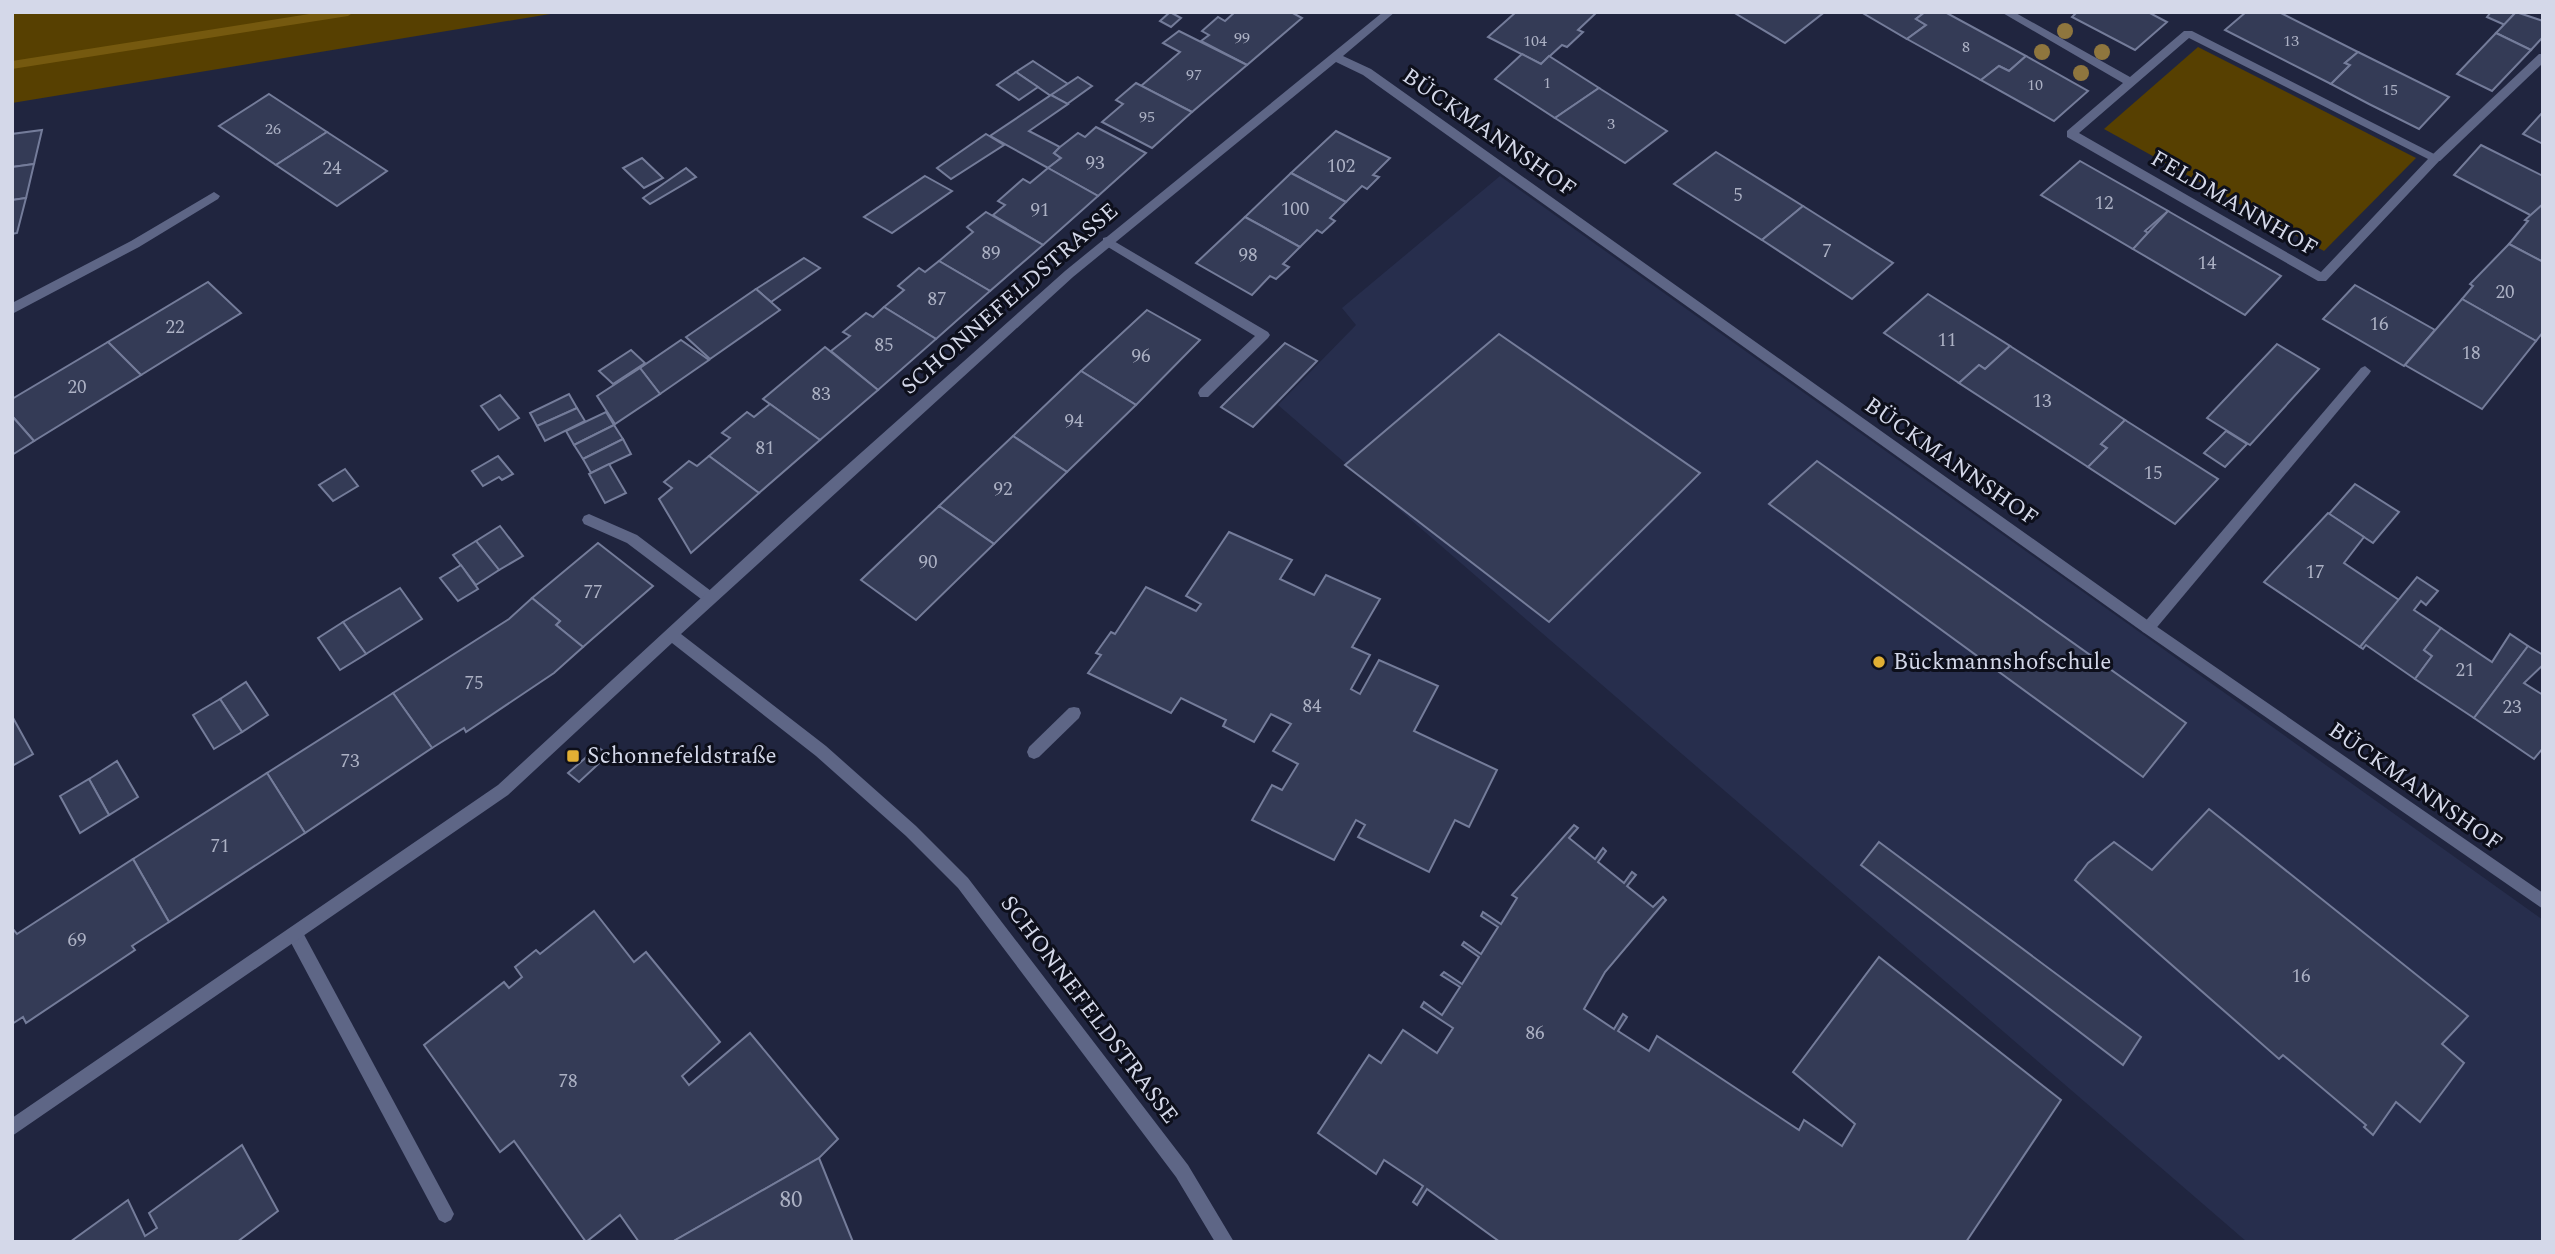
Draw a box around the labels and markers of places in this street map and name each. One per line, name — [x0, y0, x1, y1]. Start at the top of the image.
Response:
place label: Bückmannshofschule — [1893, 645, 2111, 680]
marker: Bückmannshofschule — [1871, 654, 1887, 670]
place label: Schonnefeldstraße — [587, 739, 777, 774]
marker: Schonnefeldstraße — [565, 748, 581, 764]

